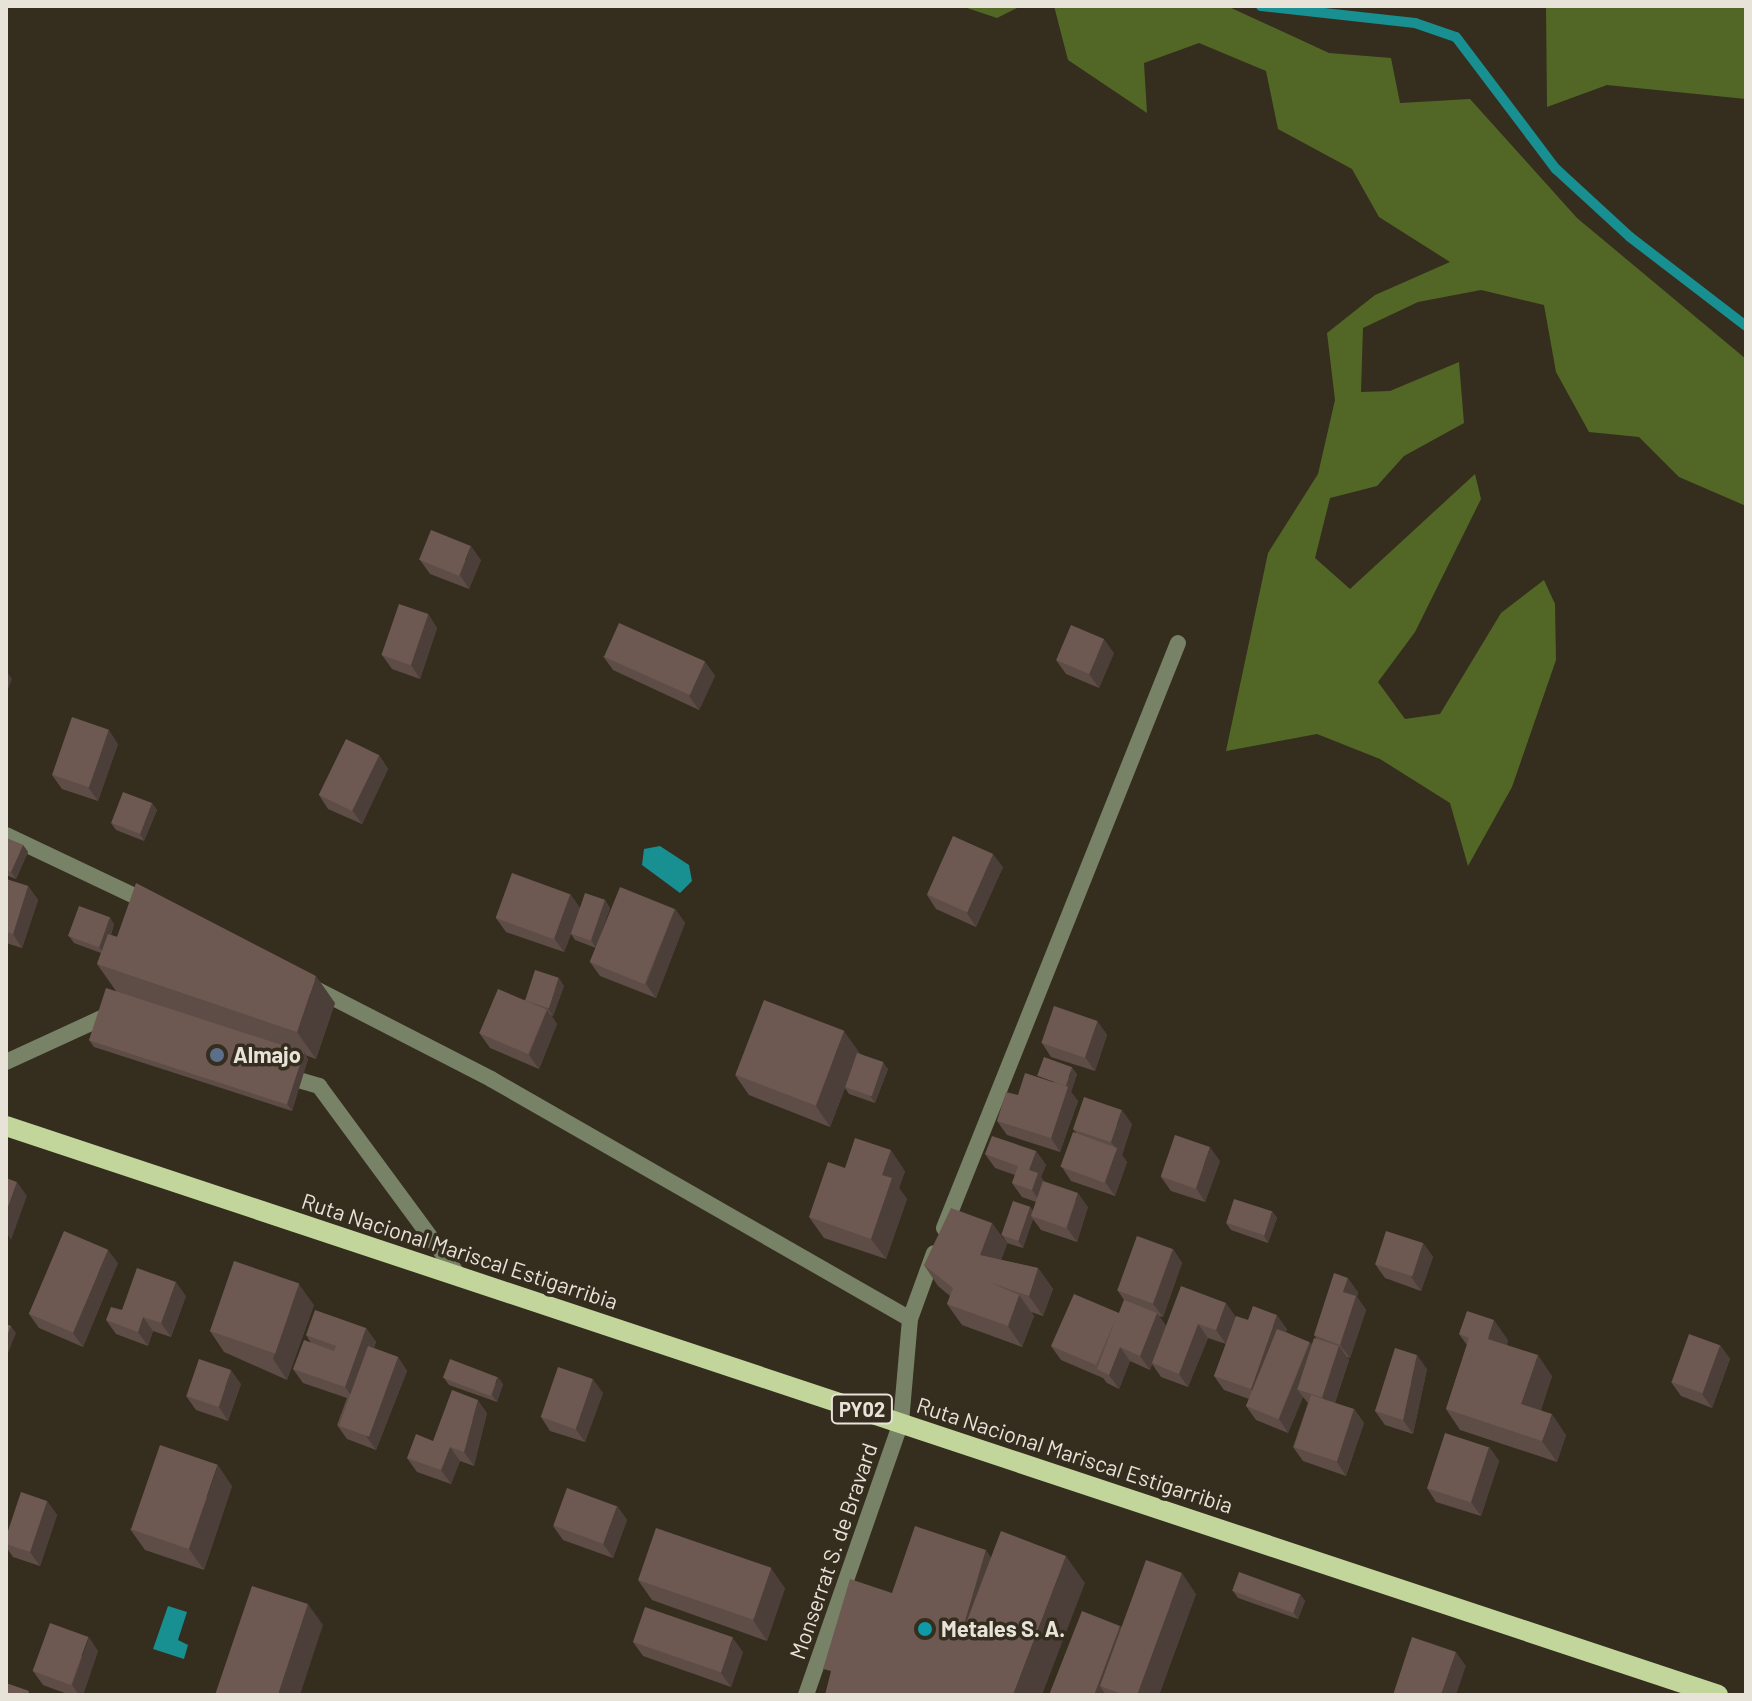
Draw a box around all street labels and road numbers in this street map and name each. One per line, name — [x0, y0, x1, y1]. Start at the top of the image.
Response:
street label: Ruta Nacional Mariscal Estigarribia — [299, 1187, 621, 1315]
street label: Ruta Nacional Mariscal Estigarribia — [914, 1391, 1236, 1519]
road number: PY02 — [830, 1393, 894, 1425]
street label: Monserrat S. de Bravard — [784, 1439, 882, 1663]

